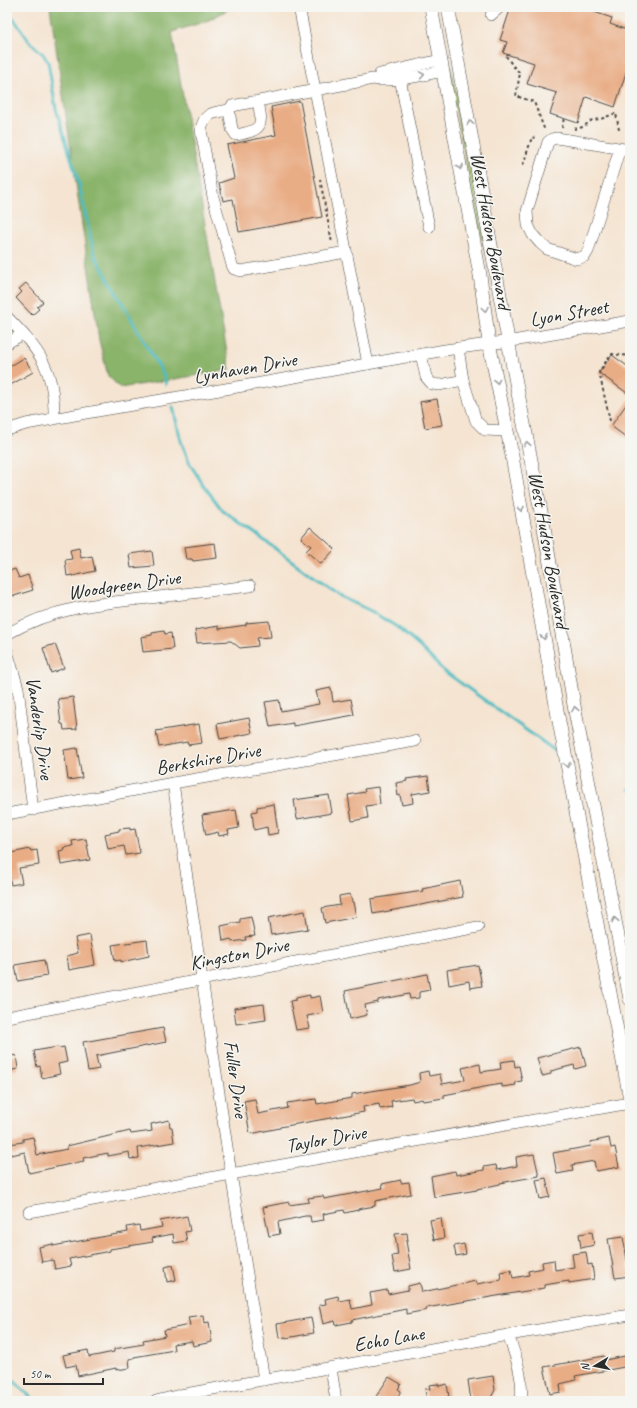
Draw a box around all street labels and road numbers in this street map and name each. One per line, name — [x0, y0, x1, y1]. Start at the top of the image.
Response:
street label: West Hudson Boulevard — [465, 151, 518, 314]
street label: Lyon Street — [528, 293, 612, 332]
street label: Lynhaven Drive — [192, 346, 300, 389]
street label: West Hudson Boulevard — [523, 470, 576, 633]
street label: Woodgreen Drive — [66, 565, 183, 605]
street label: Vanderlip Drive — [20, 675, 60, 782]
street label: Berkshire Drive — [154, 737, 264, 780]
street label: Kingston Drive — [188, 932, 292, 976]
street label: Fuller Drive — [218, 1039, 254, 1121]
street label: Taylor Drive — [284, 1119, 369, 1158]
street label: Echo Lane — [352, 1320, 427, 1357]

